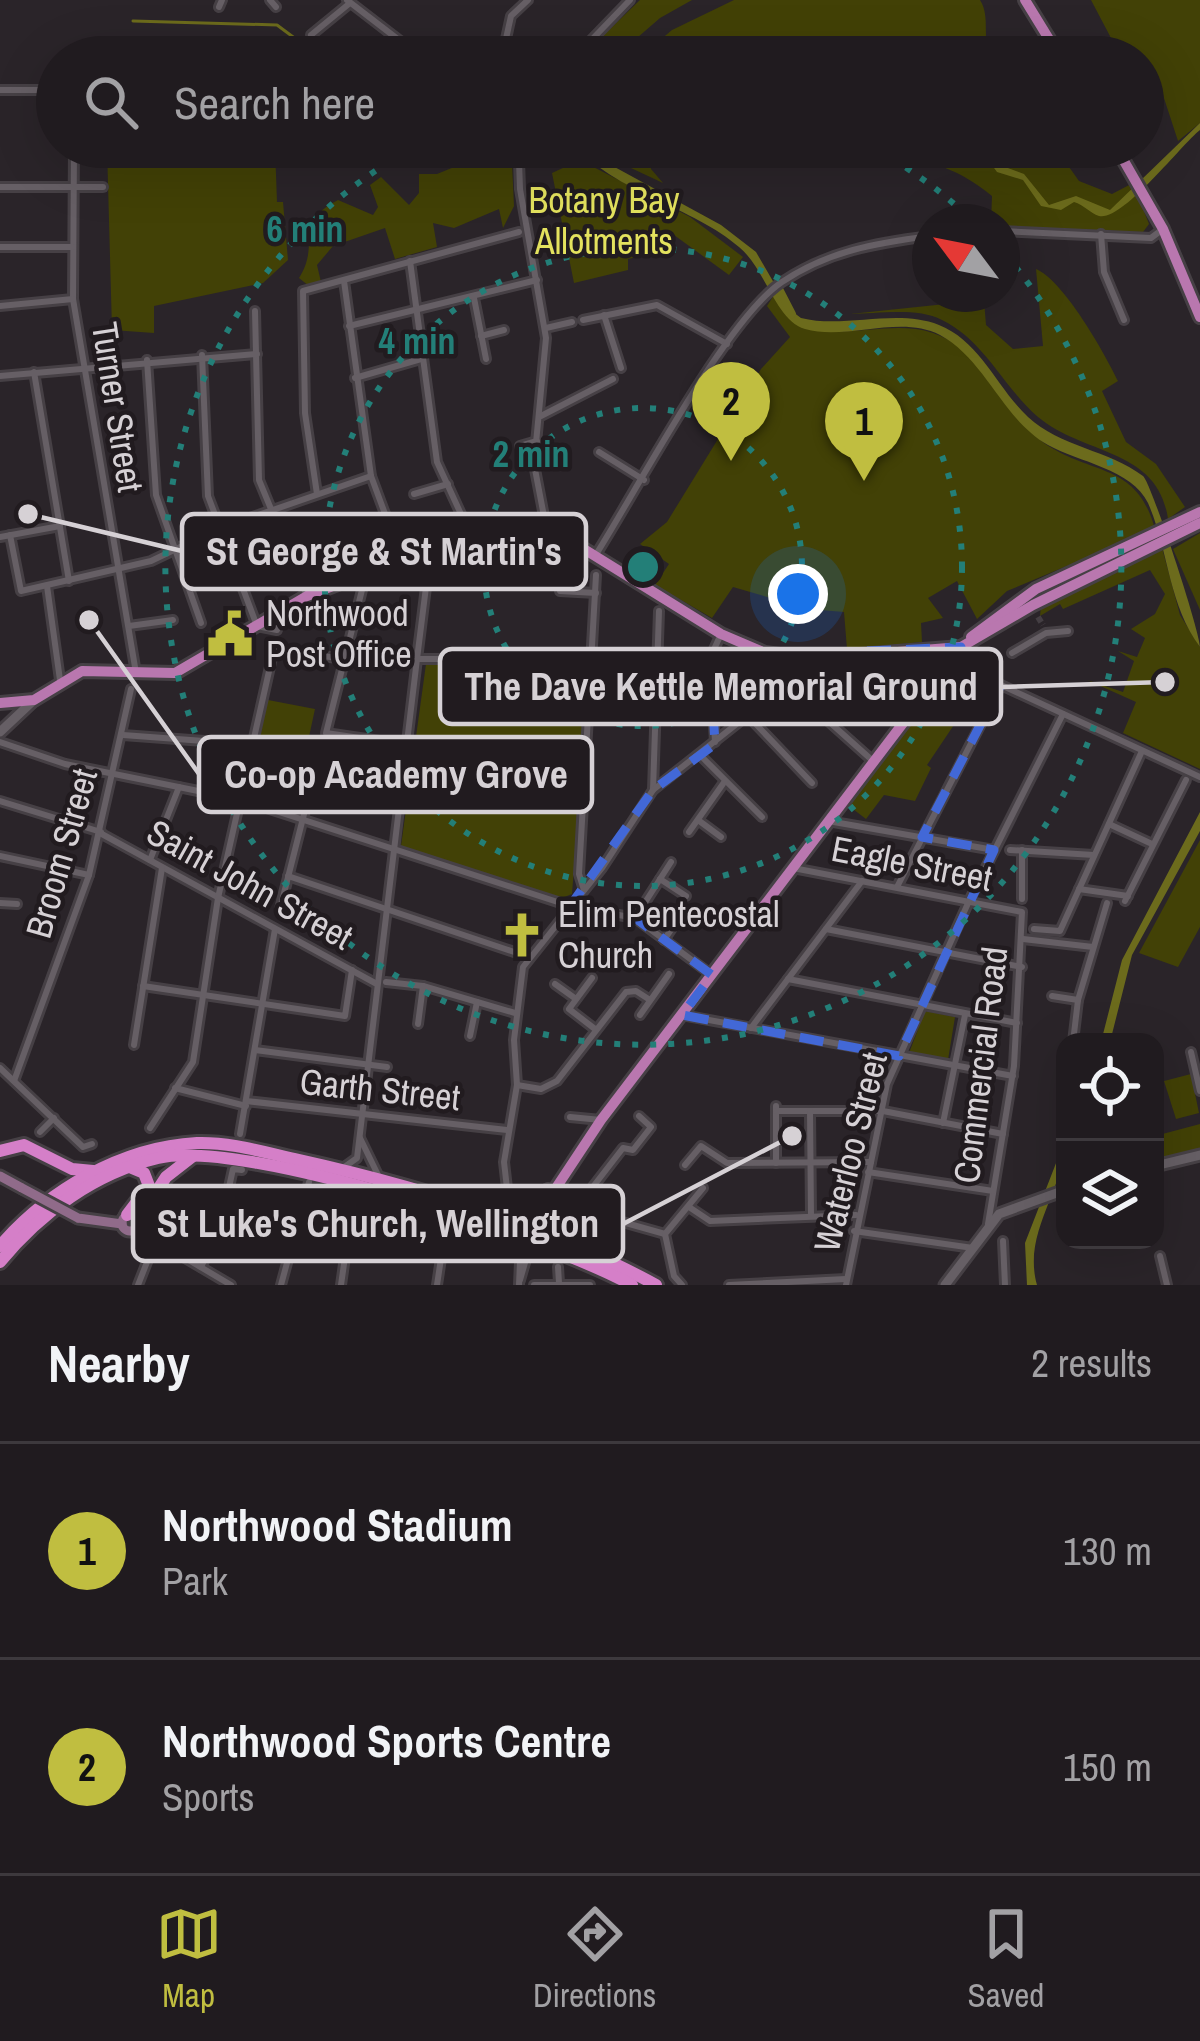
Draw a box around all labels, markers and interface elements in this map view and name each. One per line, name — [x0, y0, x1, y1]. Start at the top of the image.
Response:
search box — [36, 36, 1164, 168]
icon: search — [78, 69, 144, 135]
text: Search here — [174, 72, 375, 133]
park label: Botany Bay Allotments — [529, 176, 680, 265]
north arrow — [912, 204, 1020, 312]
text: 6 min — [266, 205, 344, 253]
text: 4 min — [378, 317, 456, 365]
street label: Turner Street — [81, 319, 155, 495]
pin: 2 — [692, 362, 770, 461]
pin: 1 — [825, 382, 903, 481]
text: 2 min — [492, 430, 570, 478]
callout: St George & St Martin's — [182, 514, 586, 589]
text: St George & St Martin's — [206, 525, 562, 577]
centre of rings — [622, 546, 664, 588]
your location — [768, 564, 828, 624]
place label: Northwood Post Office — [266, 589, 412, 678]
public building icon: Northwood Post Office — [205, 609, 255, 659]
callout: The Dave Kettle Memorial Ground — [440, 649, 1001, 724]
text: The Dave Kettle Memorial Ground — [464, 660, 978, 712]
callout: Co-op Academy Grove — [199, 737, 592, 812]
text: Co-op Academy Grove — [224, 748, 568, 800]
street label: Broom Street — [14, 763, 108, 943]
street label: Saint John Street — [139, 808, 361, 960]
street label: Eagle Street — [828, 824, 996, 902]
place label: Elim Pentecostal Church — [558, 890, 780, 979]
church icon: Elim Pentecostal Church — [497, 910, 547, 960]
street label: Commercial Road — [942, 944, 1018, 1186]
map controls — [1056, 1033, 1164, 1249]
button: locate — [1056, 1033, 1164, 1141]
street label: Waterloo Street — [802, 1047, 898, 1257]
street label: Garth Street — [298, 1057, 462, 1121]
button: layers — [1056, 1141, 1164, 1249]
callout: St Luke's Church, Wellington — [133, 1186, 623, 1261]
text: St Luke's Church, Wellington — [157, 1197, 599, 1249]
text: Nearby — [48, 1329, 190, 1398]
text: 2 results — [1031, 1337, 1152, 1389]
text: Northwood Stadium — [162, 1494, 513, 1555]
text: 1 — [78, 1525, 96, 1577]
text: 130 m — [1063, 1525, 1152, 1577]
text: Park — [162, 1555, 228, 1607]
text: Northwood Sports Centre — [162, 1710, 611, 1771]
text: 2 — [78, 1741, 96, 1793]
text: 150 m — [1063, 1741, 1152, 1793]
text: Sports — [162, 1771, 254, 1823]
tab: Map — [156, 1901, 222, 2017]
tab: Directions — [533, 1901, 656, 2017]
tab: Saved — [968, 1901, 1044, 2017]

